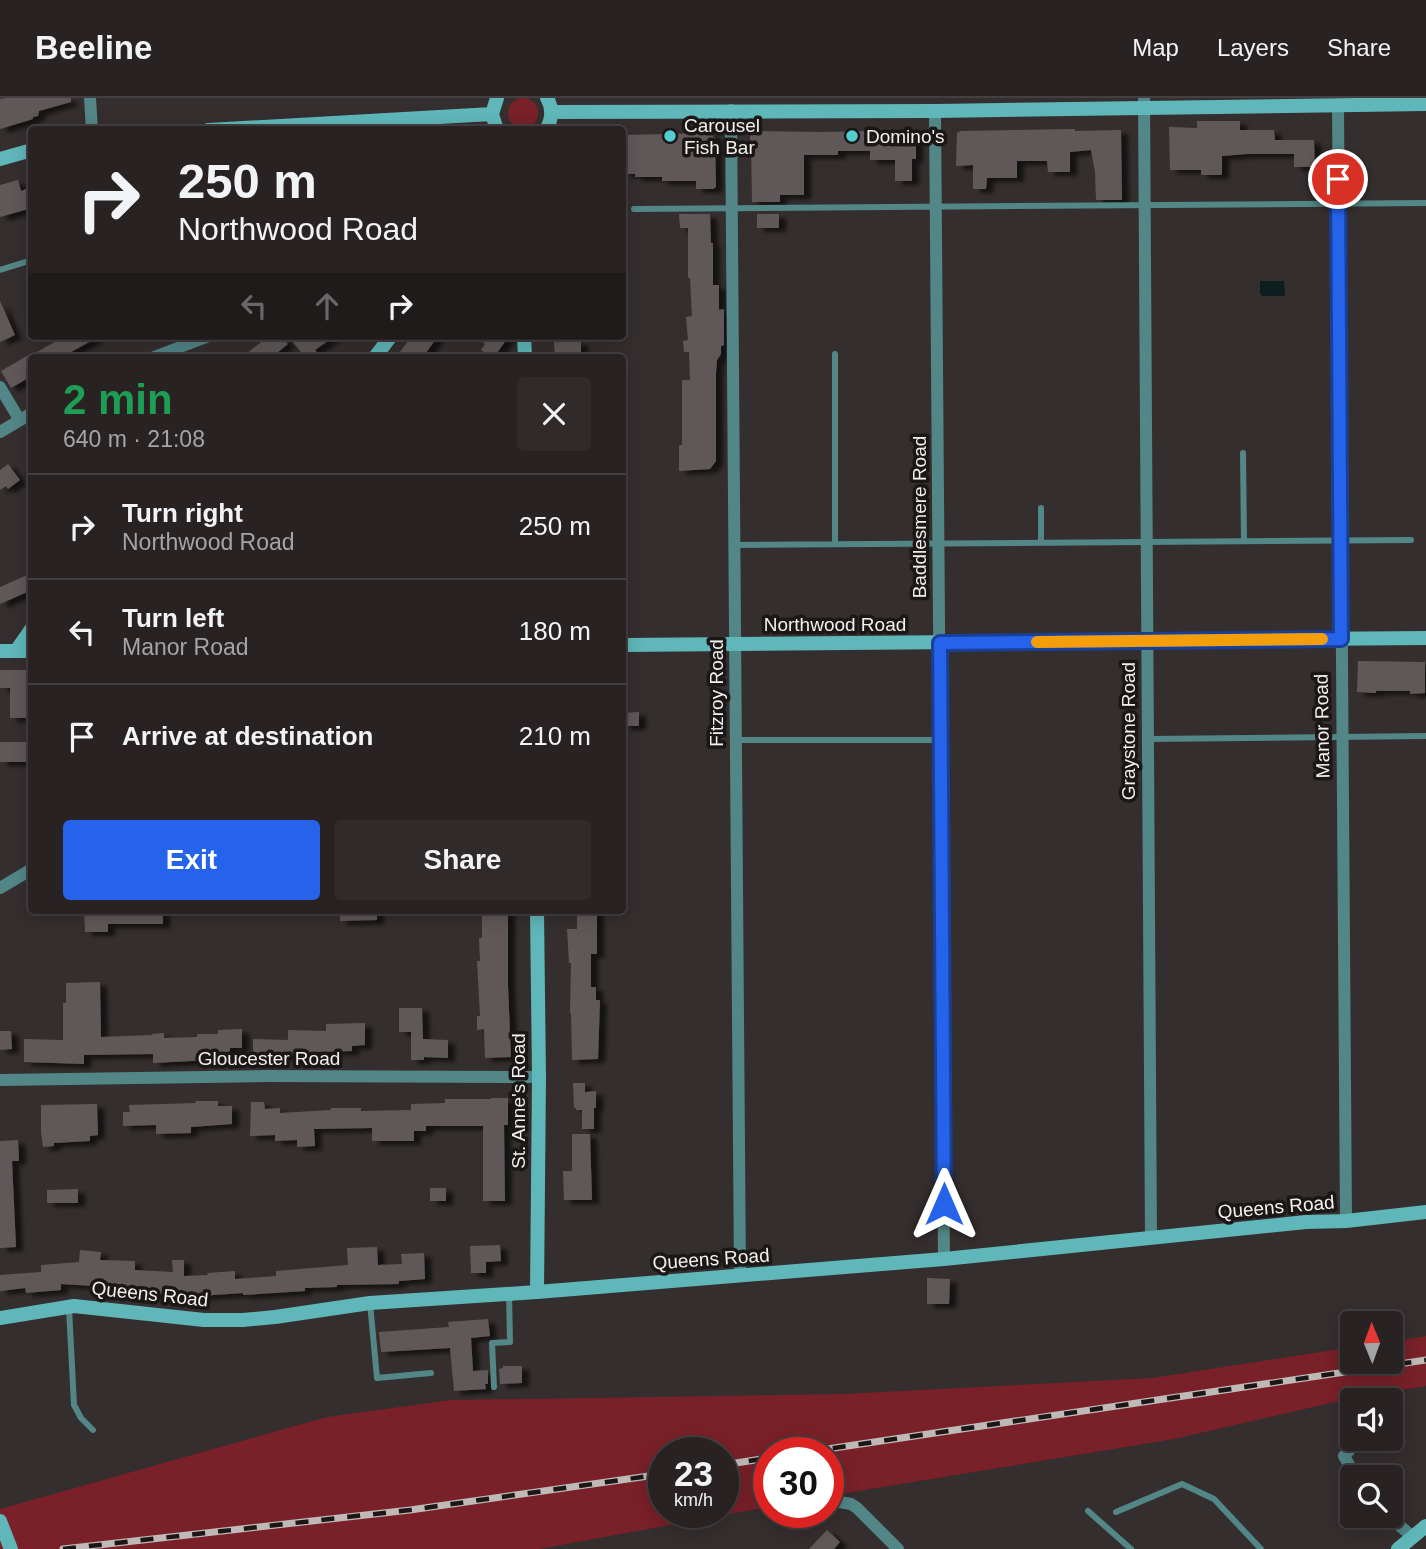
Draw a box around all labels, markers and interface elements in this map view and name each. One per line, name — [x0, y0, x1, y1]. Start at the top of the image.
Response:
text: Beeline — [35, 29, 152, 66]
text: Map — [1132, 34, 1179, 61]
text: Layers — [1217, 34, 1289, 61]
text: Share — [1327, 34, 1391, 61]
place label: Carousel Fish Bar — [684, 115, 760, 158]
place label: Domino's — [866, 126, 945, 147]
marker: Carousel Fish Bar — [662, 128, 678, 144]
marker: Domino's — [844, 128, 860, 144]
pin — [1308, 149, 1368, 209]
icon: right — [63, 154, 154, 245]
text: 250 m — [178, 154, 317, 208]
icon: arrive — [1319, 160, 1357, 198]
text: Northwood Road — [178, 211, 418, 247]
icon: left — [235, 287, 273, 325]
icon: ahead — [308, 287, 346, 325]
icon: right — [381, 287, 419, 325]
text: 2 min — [63, 376, 173, 423]
button: close — [517, 377, 591, 451]
text: 640 m · 21:08 — [63, 426, 205, 452]
street label: Baddlesmere Road — [909, 436, 930, 598]
text: Turn right — [122, 498, 243, 528]
icon: right — [63, 508, 101, 546]
text: 250 m — [519, 511, 591, 541]
text: Northwood Road — [122, 529, 295, 555]
text: Turn left — [122, 603, 224, 633]
icon: left — [63, 613, 101, 651]
street label: Northwood Road — [764, 614, 906, 635]
text: 180 m — [519, 616, 591, 646]
text: Manor Road — [122, 634, 249, 660]
street label: Fitzroy Road — [706, 639, 727, 747]
street label: Graystone Road — [1118, 662, 1139, 800]
street label: Manor Road — [1311, 674, 1333, 778]
icon: arrive — [63, 718, 101, 756]
text: Arrive at destination — [122, 721, 373, 751]
text: 210 m — [519, 721, 591, 751]
button: Exit — [63, 820, 320, 900]
button: Share — [334, 820, 591, 900]
street label: St. Anne's Road — [508, 1033, 529, 1169]
street label: Gloucester Road — [198, 1048, 340, 1069]
position arrow — [907, 1167, 981, 1241]
street label: Queens Road — [1217, 1191, 1335, 1223]
street label: Queens Road — [652, 1244, 770, 1274]
street label: Queens Road — [91, 1277, 209, 1311]
north arrow — [1340, 1311, 1404, 1374]
map controls — [1340, 1311, 1403, 1528]
button: sound — [1340, 1388, 1403, 1451]
speed limit sign: 30 — [753, 1437, 844, 1528]
text: 23 — [674, 1454, 713, 1493]
button: search — [1340, 1465, 1403, 1528]
text: km/h — [674, 1490, 713, 1510]

